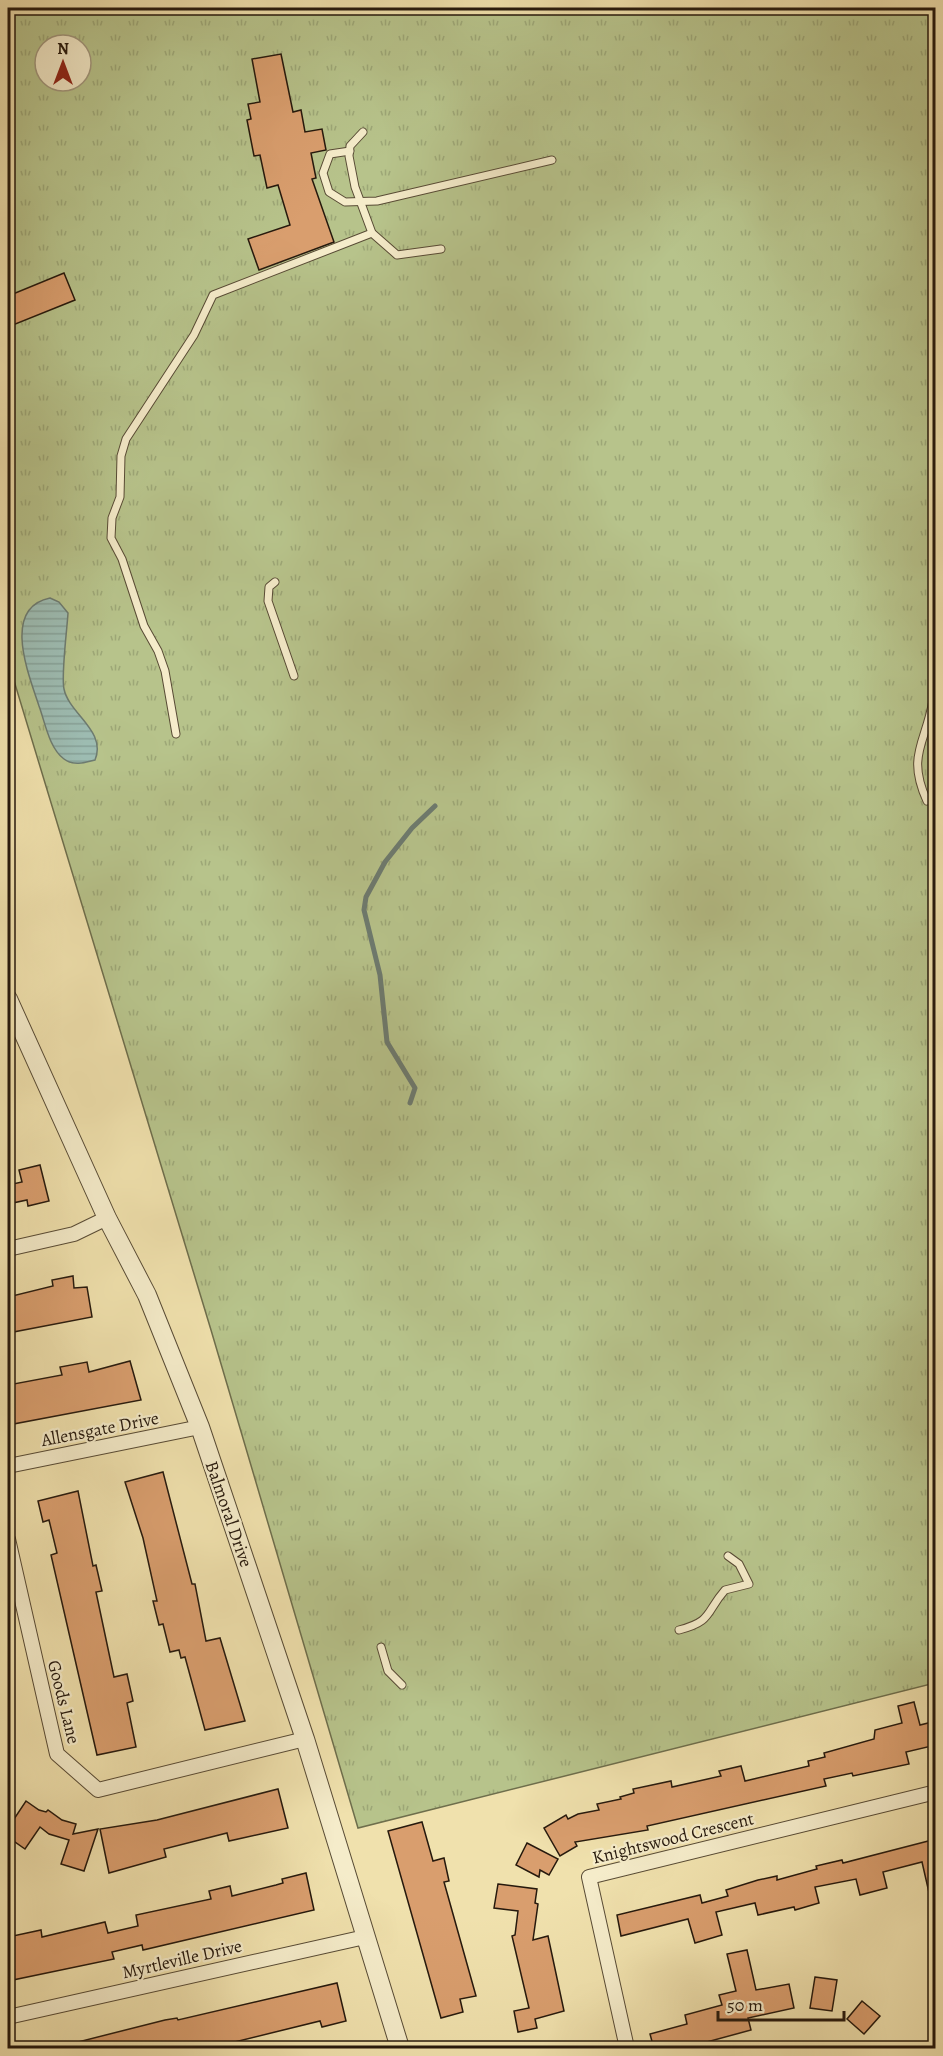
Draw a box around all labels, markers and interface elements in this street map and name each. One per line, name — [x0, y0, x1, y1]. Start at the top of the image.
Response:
north arrow — [33, 33, 93, 93]
text: N — [57, 38, 69, 60]
street label: Allensgate Drive — [38, 1406, 161, 1452]
street label: Balmoral Drive — [200, 1458, 258, 1570]
street label: Goods Lane — [42, 1658, 86, 1746]
street label: Knightswood Crescent — [590, 1806, 756, 1870]
street label: Myrtleville Drive — [120, 1934, 244, 1984]
scale bar — [718, 1984, 844, 2022]
text: 50 m — [727, 1993, 763, 2017]

